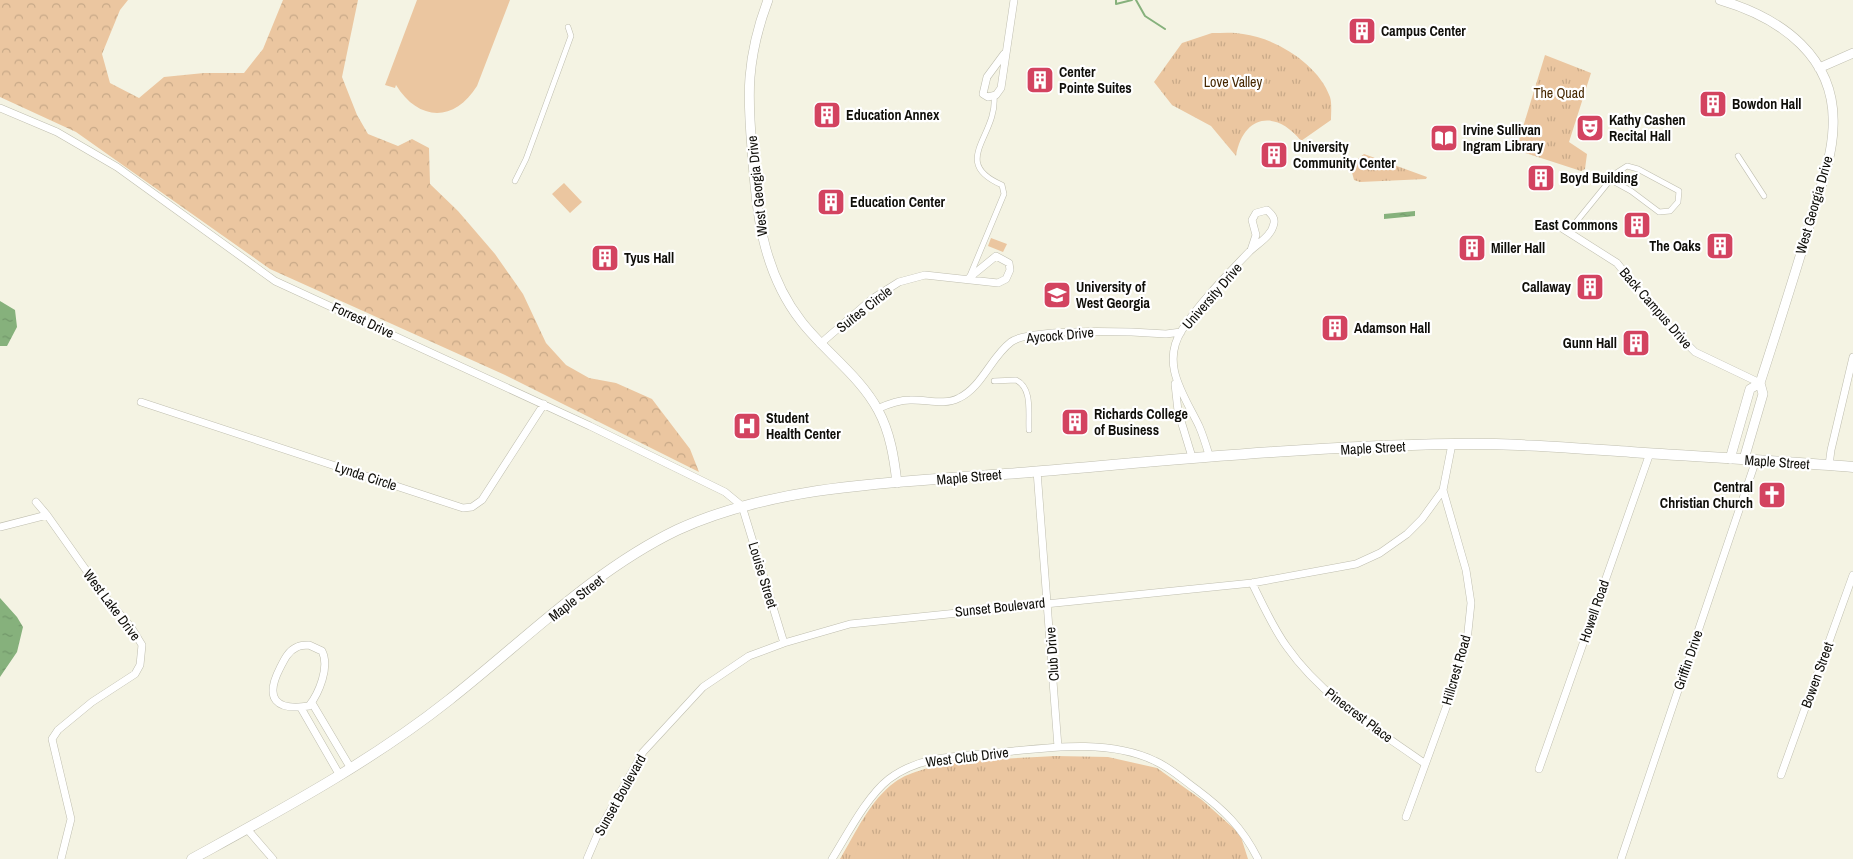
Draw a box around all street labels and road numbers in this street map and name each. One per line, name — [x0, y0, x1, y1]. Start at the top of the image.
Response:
street label: West Georgia Drive — [743, 135, 771, 237]
street label: West Georgia Drive — [1791, 154, 1837, 256]
street label: University Drive — [1178, 259, 1246, 333]
street label: Back Campus Drive — [1616, 264, 1696, 352]
street label: Suites Circle — [833, 282, 895, 336]
street label: Forrest Drive — [329, 298, 397, 342]
street label: Aycock Drive — [1025, 323, 1094, 347]
street label: Maple Street — [1340, 437, 1406, 459]
street label: Maple Street — [1744, 451, 1810, 473]
street label: Lynda Circle — [333, 458, 399, 494]
street label: Maple Street — [936, 465, 1002, 489]
street label: Louise Street — [744, 540, 782, 610]
street label: West Lake Drive — [79, 566, 145, 644]
street label: Maple Street — [545, 571, 607, 625]
street label: Howell Road — [1575, 577, 1613, 645]
street label: Sunset Boulevard — [954, 593, 1046, 621]
street label: Club Drive — [1041, 626, 1063, 682]
street label: Griffin Drive — [1669, 628, 1707, 692]
street label: Hillcrest Road — [1437, 633, 1475, 707]
street label: Bowen Street — [1797, 640, 1837, 710]
street label: Pinecrest Place — [1321, 684, 1397, 746]
street label: West Club Drive — [925, 743, 1009, 771]
street label: Sunset Boulevard — [590, 751, 650, 839]

